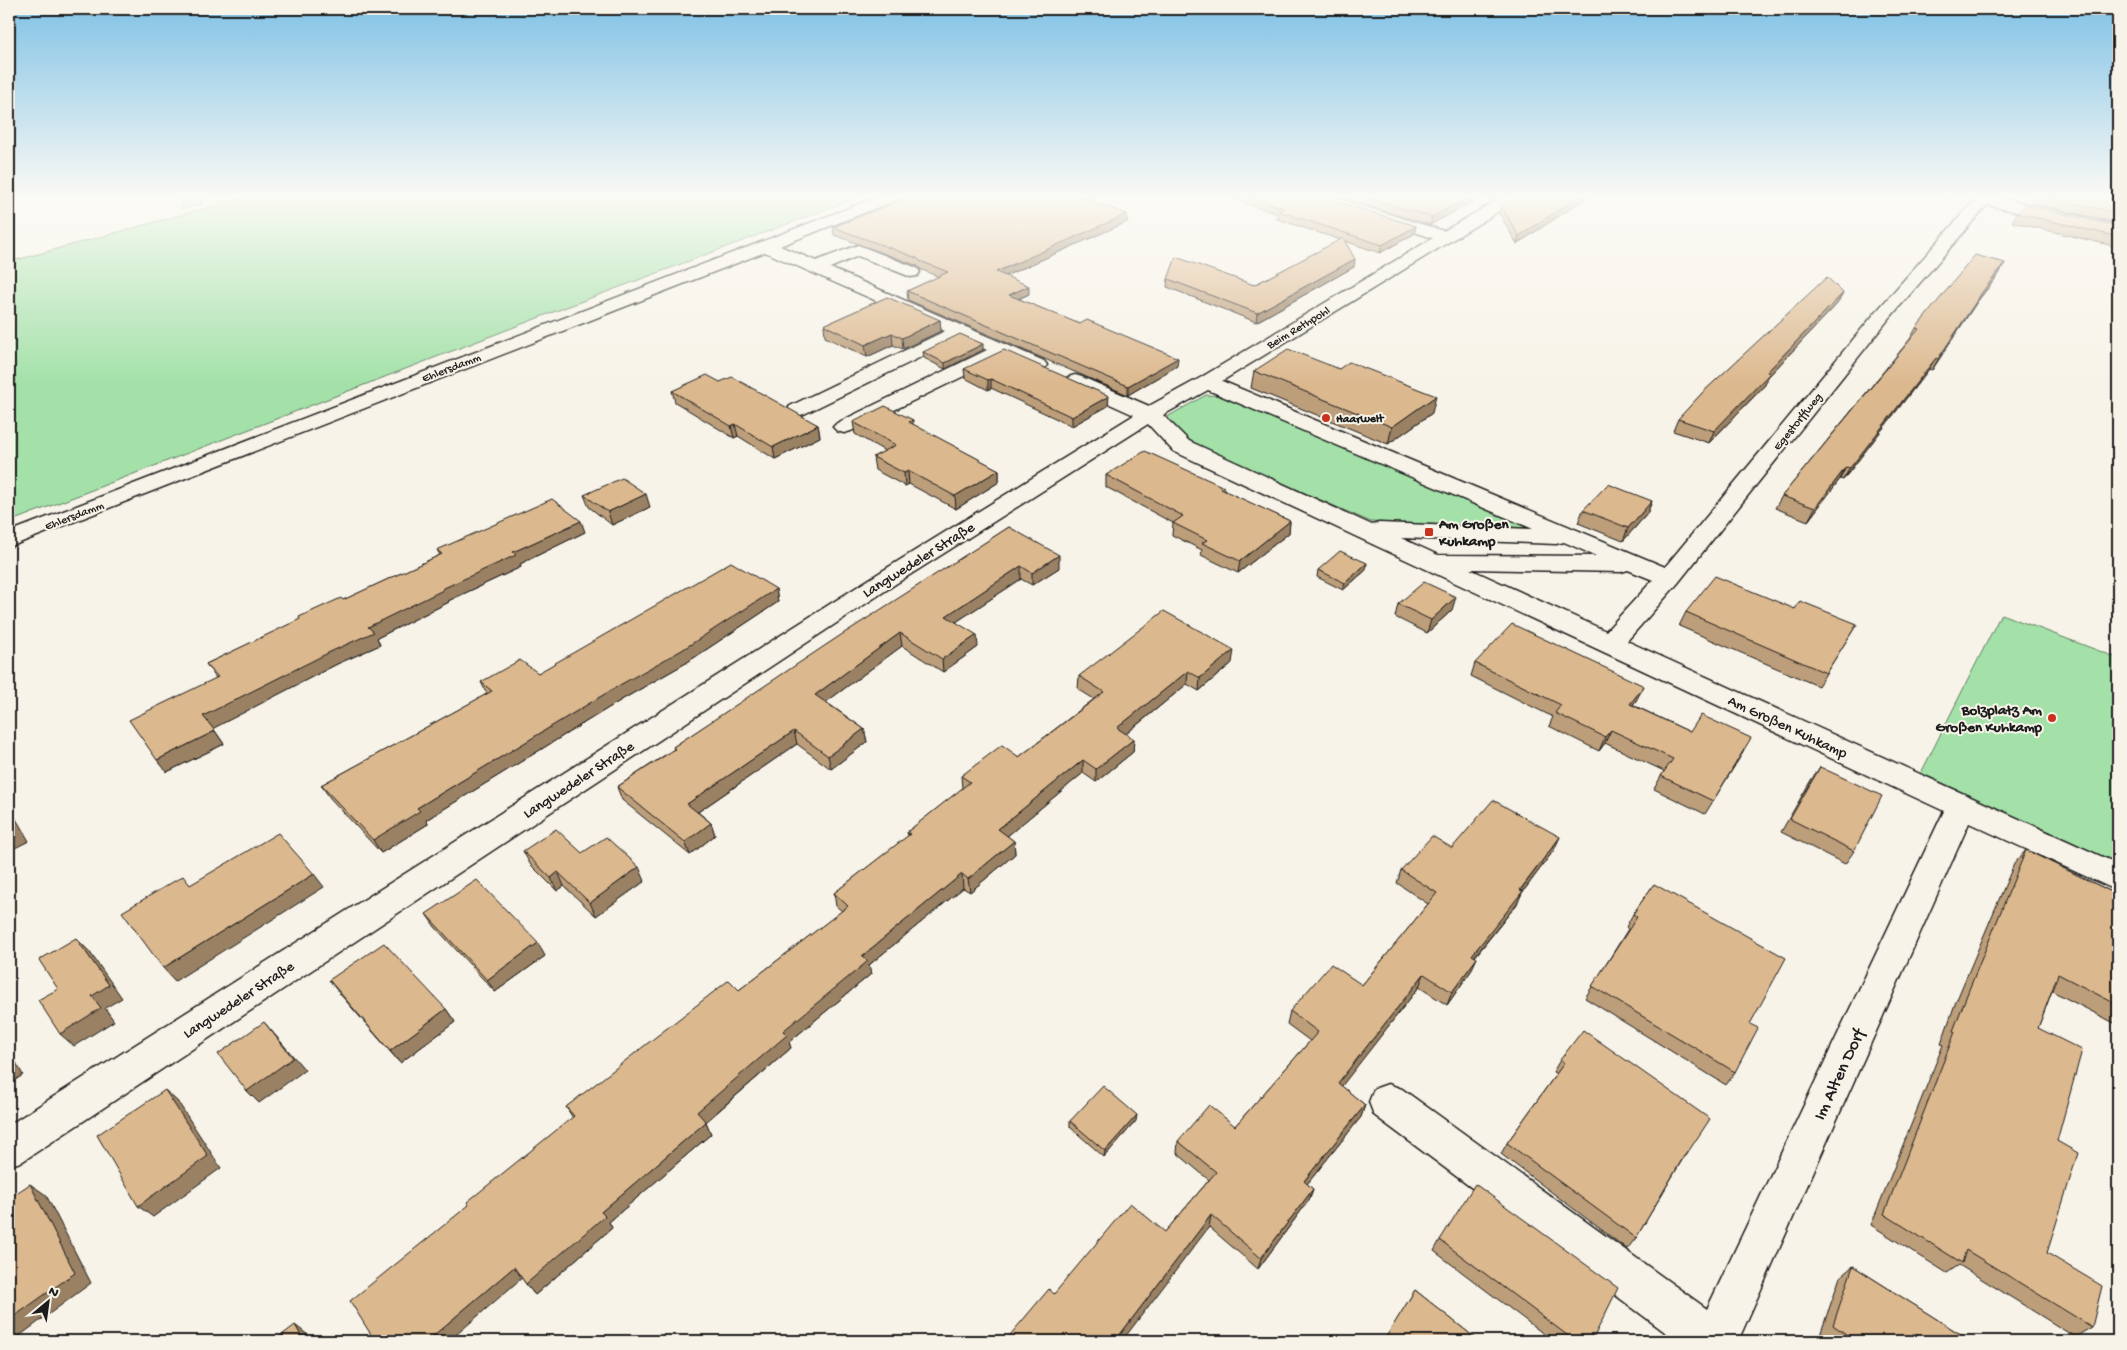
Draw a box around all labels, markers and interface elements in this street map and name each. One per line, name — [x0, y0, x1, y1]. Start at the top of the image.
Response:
street label: Beim Rethpohl — [1264, 304, 1334, 354]
street label: Ehlersdamm — [420, 351, 484, 387]
street label: Egestorffweg — [1771, 391, 1826, 454]
marker: Haarwelt — [1320, 412, 1332, 424]
place label: Haarwelt — [1336, 413, 1385, 427]
street label: Ehlersdamm — [43, 499, 107, 535]
place label: Am Großen Kuhkamp — [1438, 516, 1509, 551]
street label: Langwedeler Straße — [860, 519, 979, 602]
marker: Am Großen Kuhkamp — [1423, 526, 1435, 538]
street label: Am Großen Kuhkamp — [1725, 692, 1850, 764]
place label: Bolzplatz Am Großen Kuhkamp — [1935, 702, 2043, 737]
marker: Bolzplatz Am Großen Kuhkamp — [2046, 712, 2058, 724]
street label: Langwedeler Straße — [520, 738, 638, 823]
street label: Langwedeler Straße — [180, 958, 298, 1043]
street label: Im Alten Dorf — [1810, 1025, 1871, 1124]
north arrow — [22, 1278, 72, 1328]
text: N — [45, 1283, 61, 1302]

